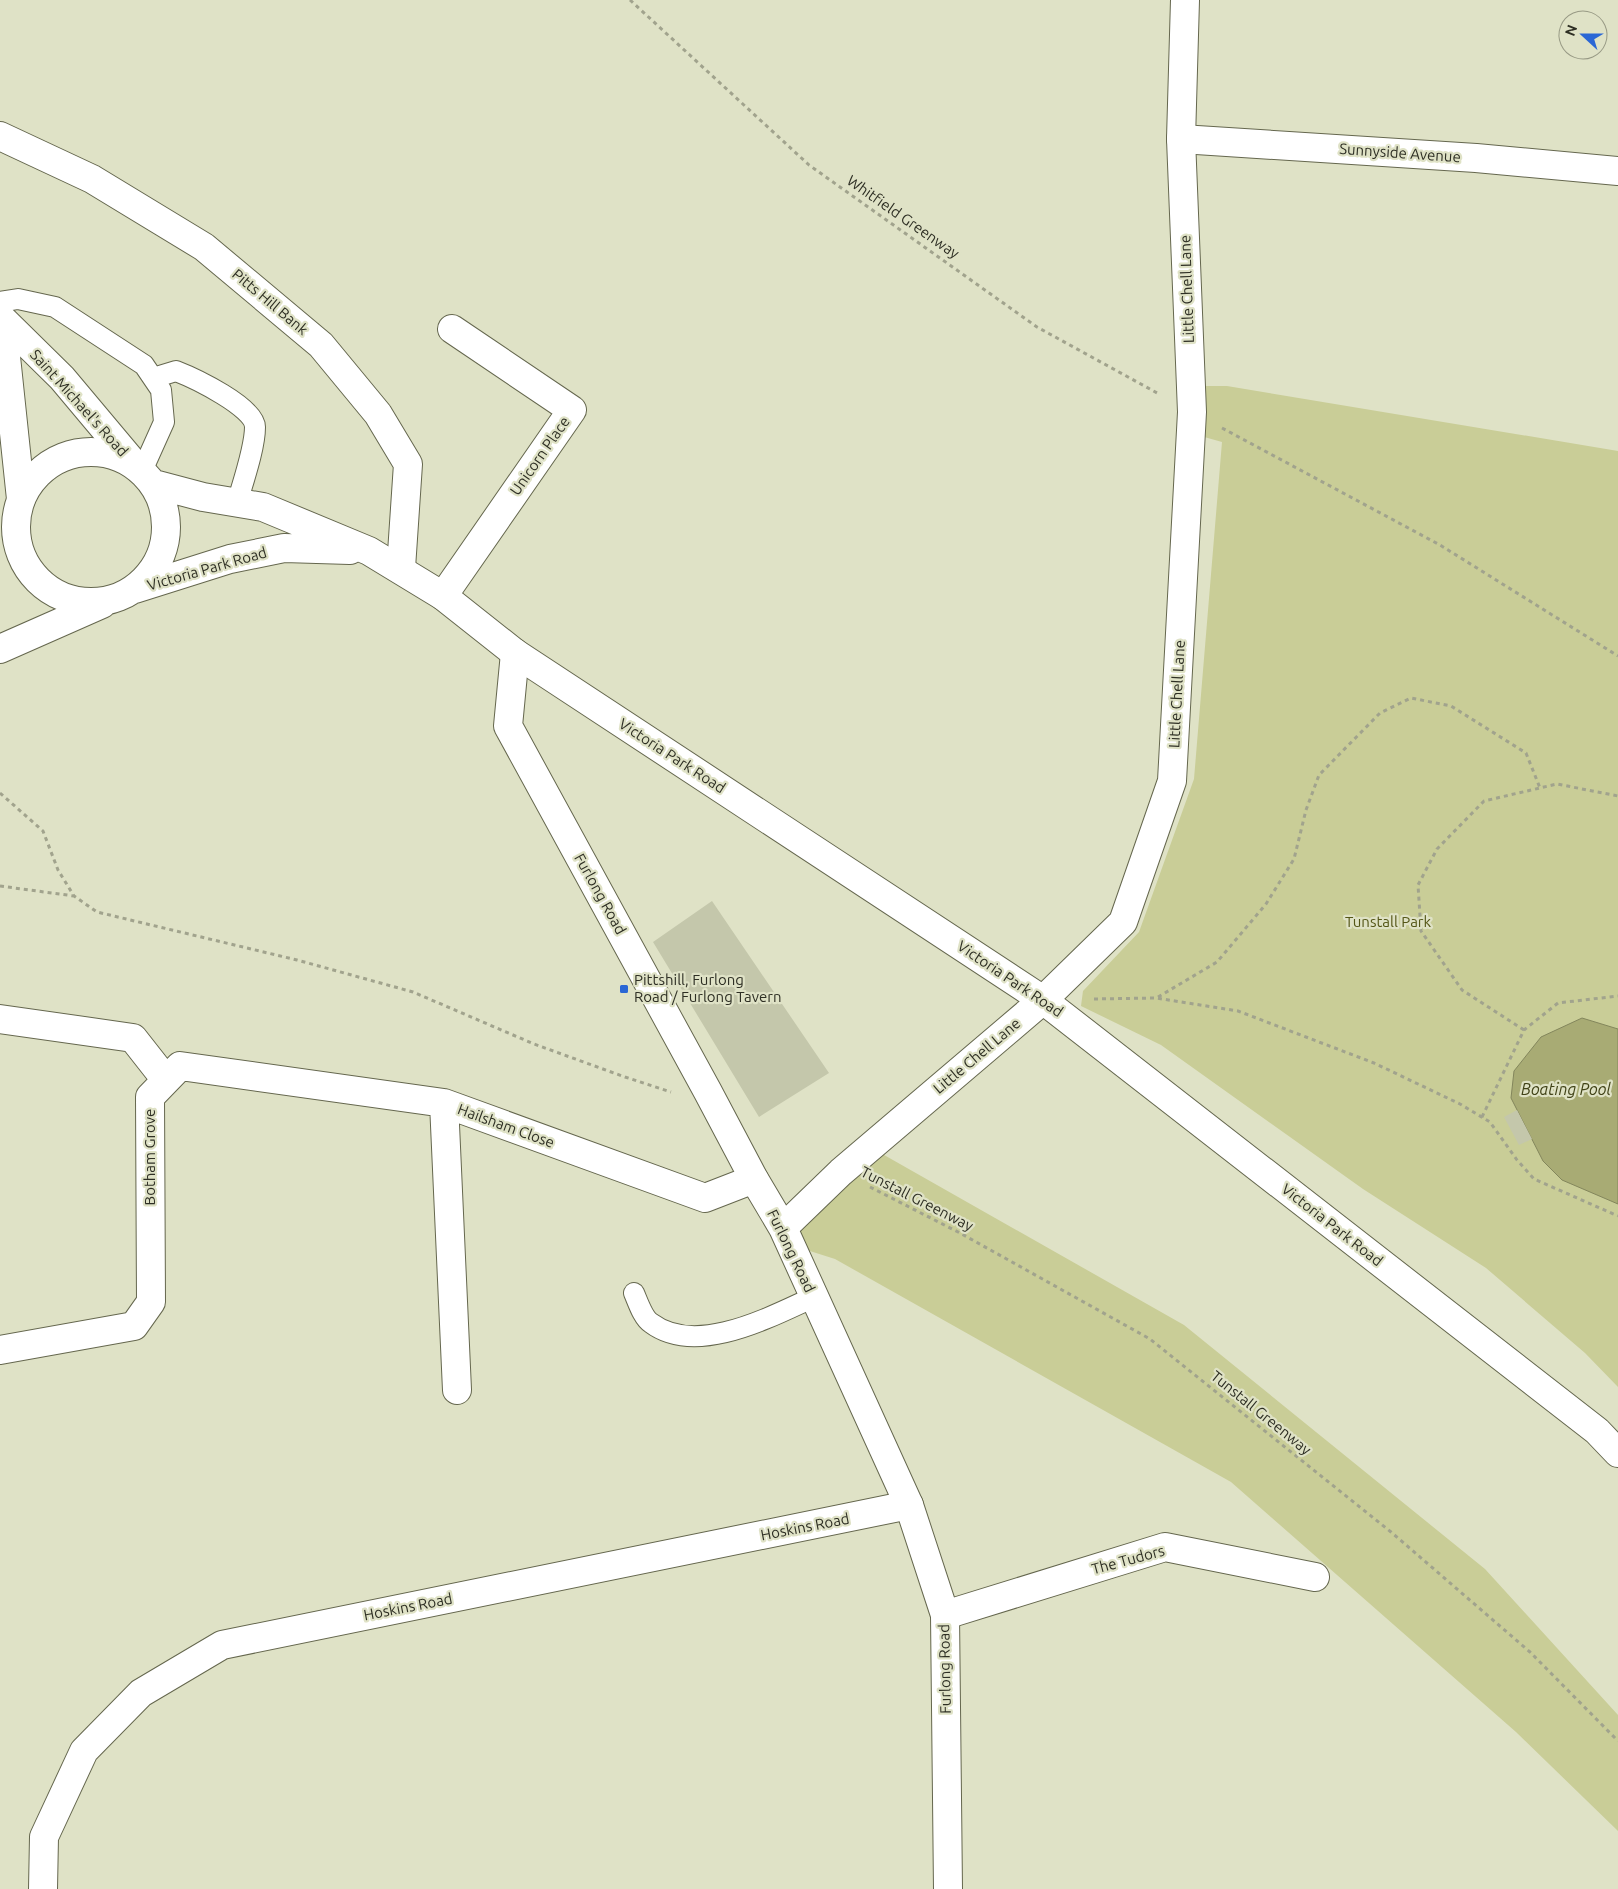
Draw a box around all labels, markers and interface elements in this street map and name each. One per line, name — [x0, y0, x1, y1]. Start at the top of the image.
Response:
north arrow — [1558, 10, 1608, 60]
text: N — [1562, 23, 1580, 38]
street label: Sunnyside Avenue — [1339, 140, 1461, 165]
street label: Whitfield Greenway — [844, 171, 963, 262]
street label: Little Chell Lane — [1176, 235, 1197, 343]
street label: Pitts Hill Bank — [229, 265, 312, 338]
street label: Saint Michael's Road — [27, 346, 132, 459]
street label: Unicorn Place — [506, 413, 573, 498]
street label: Victoria Park Road — [145, 543, 269, 594]
street label: Little Chell Lane — [1165, 639, 1188, 748]
street label: Victoria Park Road — [616, 715, 729, 796]
street label: Furlong Road — [571, 850, 630, 937]
park label: Tunstall Park — [1345, 913, 1432, 930]
street label: Victoria Park Road — [954, 937, 1066, 1020]
place label: Pittshill, Furlong Road / Furlong Tavern — [634, 971, 781, 1005]
marker: Pittshill, Furlong Road / Furlong Tavern — [618, 983, 630, 995]
street label: Little Chell Lane — [930, 1014, 1024, 1097]
water label: Boating Pool — [1521, 1080, 1611, 1098]
street label: Hailsham Close — [456, 1100, 557, 1151]
street label: Botham Grove — [141, 1109, 158, 1205]
street label: Tunstall Greenway — [858, 1163, 976, 1234]
street label: Victoria Park Road — [1278, 1180, 1386, 1269]
street label: Furlong Road — [764, 1207, 819, 1295]
street label: Tunstall Greenway — [1208, 1367, 1315, 1458]
street label: Hoskins Road — [759, 1510, 851, 1543]
street label: The Tudors — [1090, 1542, 1166, 1577]
street label: Hoskins Road — [362, 1590, 454, 1623]
street label: Furlong Road — [935, 1624, 954, 1714]

